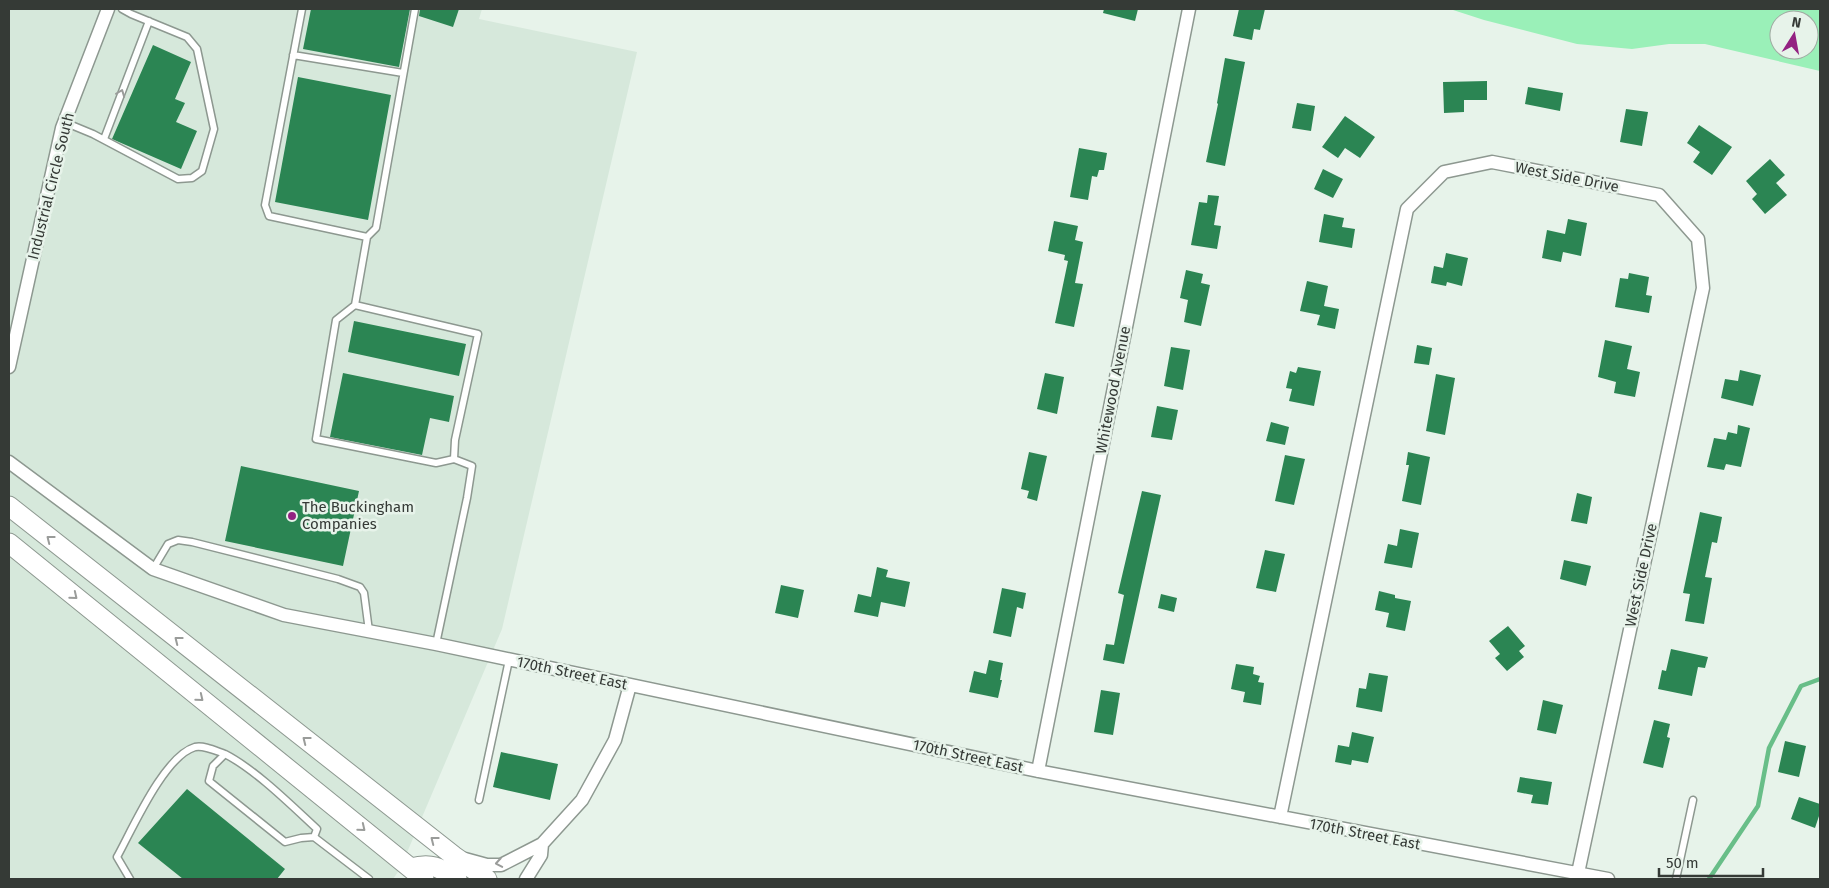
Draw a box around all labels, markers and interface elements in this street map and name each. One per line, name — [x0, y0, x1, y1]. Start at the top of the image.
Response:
north arrow — [1769, 10, 1819, 60]
text: N — [1790, 13, 1803, 32]
one-way arrow — [115, 89, 125, 98]
street label: Industrial Circle South — [24, 110, 78, 262]
street label: West Side Drive — [1513, 158, 1621, 196]
street label: Whitewood Avenue — [1092, 325, 1134, 455]
place label: The Buckingham Companies — [302, 498, 414, 533]
marker: The Buckingham Companies — [286, 510, 298, 522]
street label: West Side Drive — [1621, 522, 1661, 628]
one-way arrow — [47, 537, 56, 545]
one-way arrow — [68, 590, 77, 598]
one-way arrow — [175, 637, 184, 645]
street label: 170th Street East — [515, 653, 629, 694]
one-way arrow — [195, 692, 204, 701]
street label: 170th Street East — [911, 736, 1025, 777]
one-way arrow — [303, 737, 312, 745]
street label: 170th Street East — [1308, 814, 1422, 854]
one-way arrow — [356, 823, 365, 831]
one-way arrow — [430, 837, 440, 846]
scale bar — [1659, 846, 1763, 878]
text: 50 m — [1666, 854, 1699, 872]
one-way arrow — [495, 858, 504, 868]

